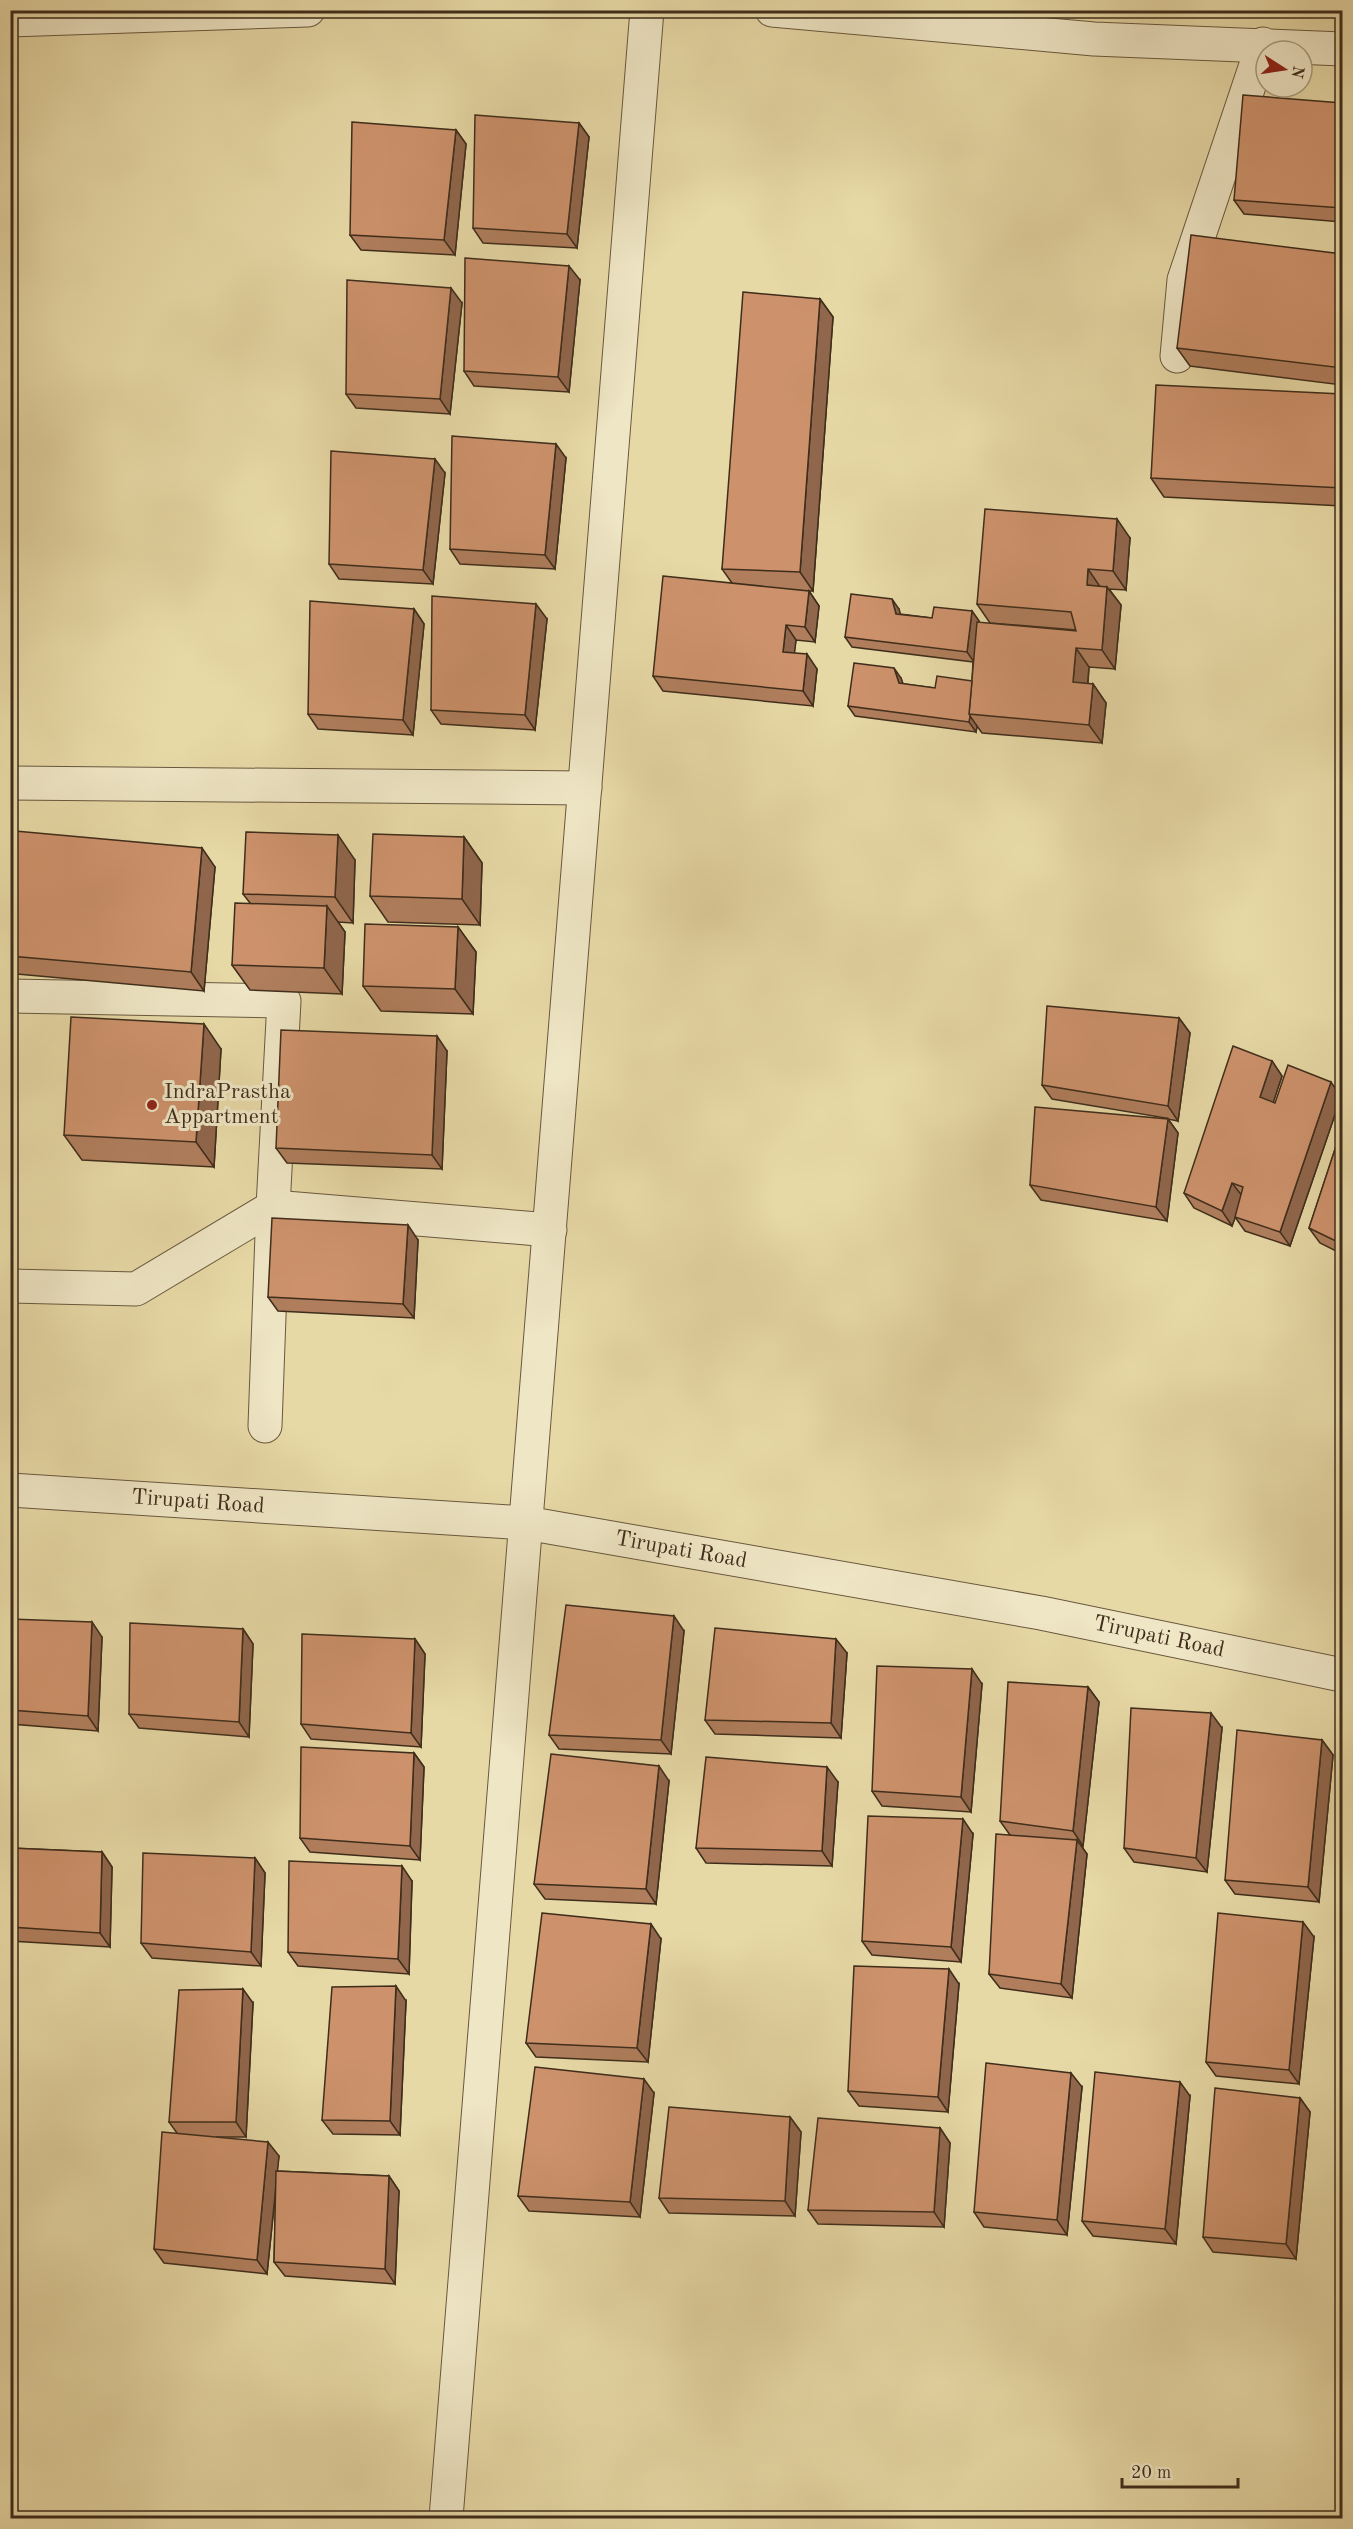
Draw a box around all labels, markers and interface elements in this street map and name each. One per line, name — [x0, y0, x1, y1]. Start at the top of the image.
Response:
north arrow — [1254, 39, 1314, 99]
text: N — [1287, 64, 1306, 80]
place label: IndraPrastha Appartment — [164, 1081, 291, 1128]
marker: IndraPrastha Appartment — [145, 1098, 159, 1112]
street label: Tirupati Road — [131, 1486, 265, 1518]
street label: Tirupati Road — [613, 1528, 749, 1572]
street label: Tirupati Road — [1091, 1612, 1227, 1662]
scale bar — [1122, 2451, 1238, 2489]
text: 20 m — [1131, 2464, 1171, 2482]

